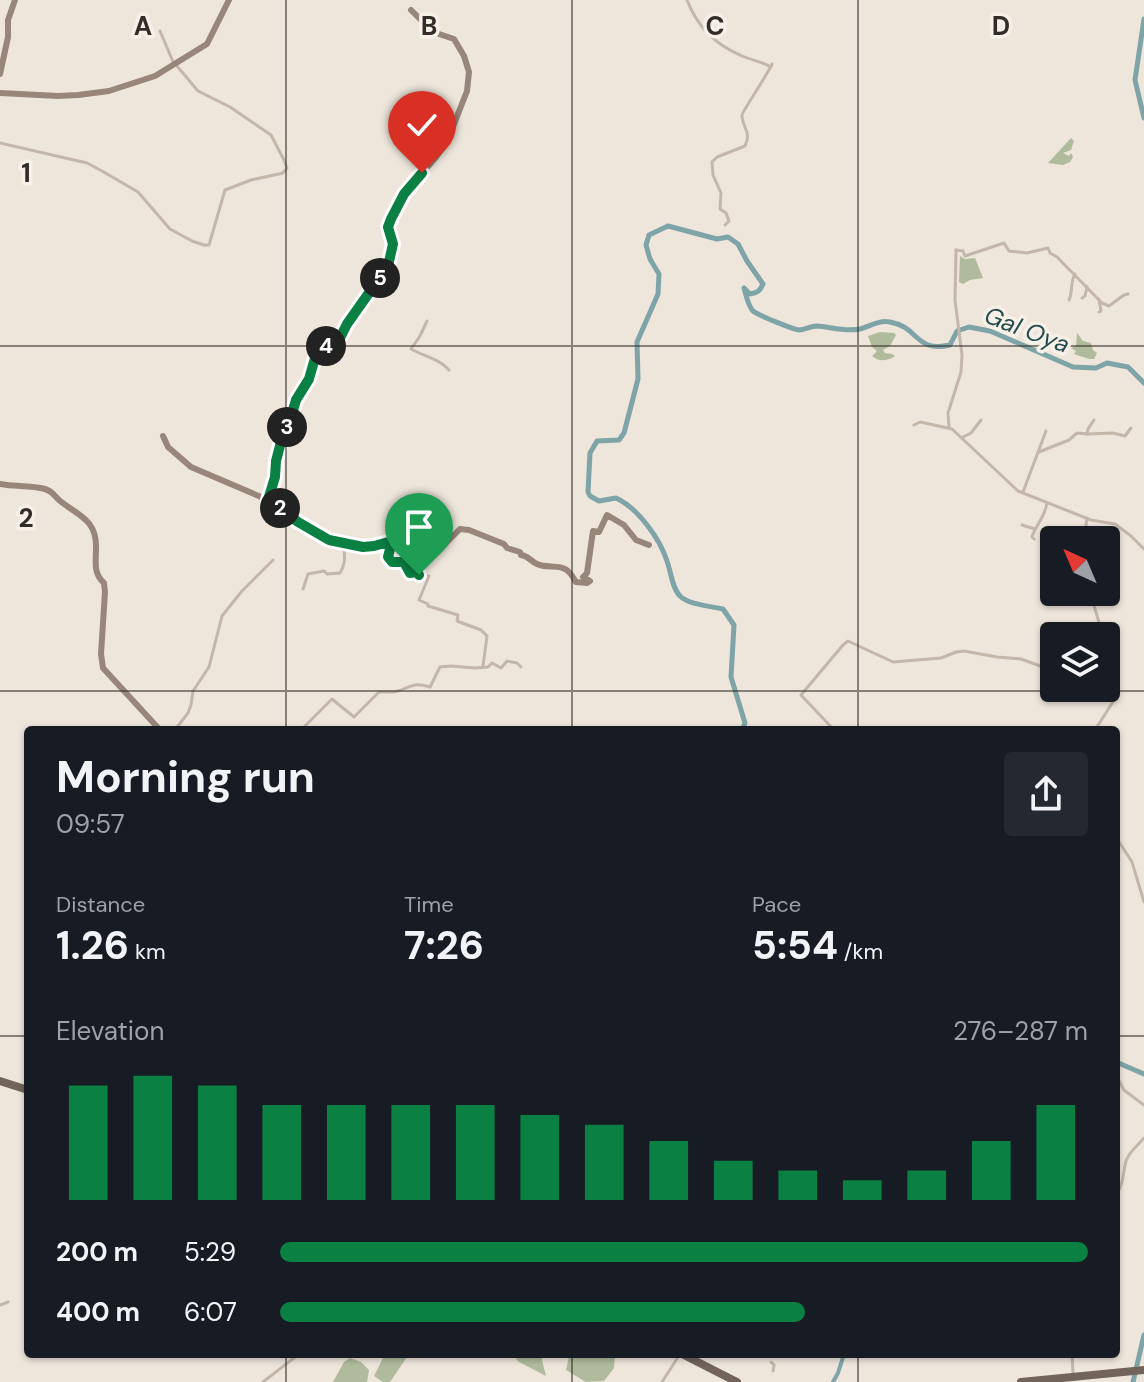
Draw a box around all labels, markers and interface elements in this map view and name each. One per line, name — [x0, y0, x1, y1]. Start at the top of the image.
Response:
text: A — [134, 9, 152, 43]
text: B — [421, 9, 437, 43]
text: C — [705, 9, 725, 43]
text: D — [992, 9, 1010, 43]
pin — [388, 91, 456, 173]
icon: check — [400, 103, 444, 147]
text: 1 — [21, 156, 31, 190]
pin: 5 — [360, 258, 400, 298]
text: 5 — [373, 263, 387, 292]
water label: Gal Oya — [980, 299, 1074, 360]
pin: 4 — [306, 326, 346, 366]
text: 4 — [319, 331, 333, 360]
pin: 3 — [267, 407, 307, 447]
text: 3 — [280, 412, 294, 441]
pin: 2 — [260, 488, 300, 528]
text: 2 — [274, 493, 286, 522]
pin — [385, 493, 453, 575]
text: 2 — [18, 501, 34, 535]
icon: arrive — [397, 505, 441, 549]
north arrow — [1040, 526, 1120, 606]
map controls — [1040, 526, 1120, 702]
button: layers — [1040, 622, 1120, 702]
text: Morning run — [56, 748, 315, 806]
button: share — [1004, 752, 1088, 836]
text: 09:57 — [56, 807, 125, 841]
text: Distance — [56, 890, 145, 919]
text: Time — [404, 890, 454, 919]
text: Pace — [752, 890, 801, 919]
text: 1.26 — [56, 919, 129, 971]
text: 7:26 — [404, 919, 484, 971]
text: 5:54 — [752, 919, 838, 971]
text: km — [129, 937, 166, 966]
text: /km — [838, 937, 883, 966]
text: Elevation — [56, 1014, 164, 1048]
text: 276–287 m — [953, 1014, 1088, 1048]
text: 200 m — [56, 1235, 138, 1269]
text: 5:29 — [184, 1235, 236, 1269]
text: 400 m — [56, 1295, 140, 1329]
text: 6:07 — [184, 1295, 237, 1329]

